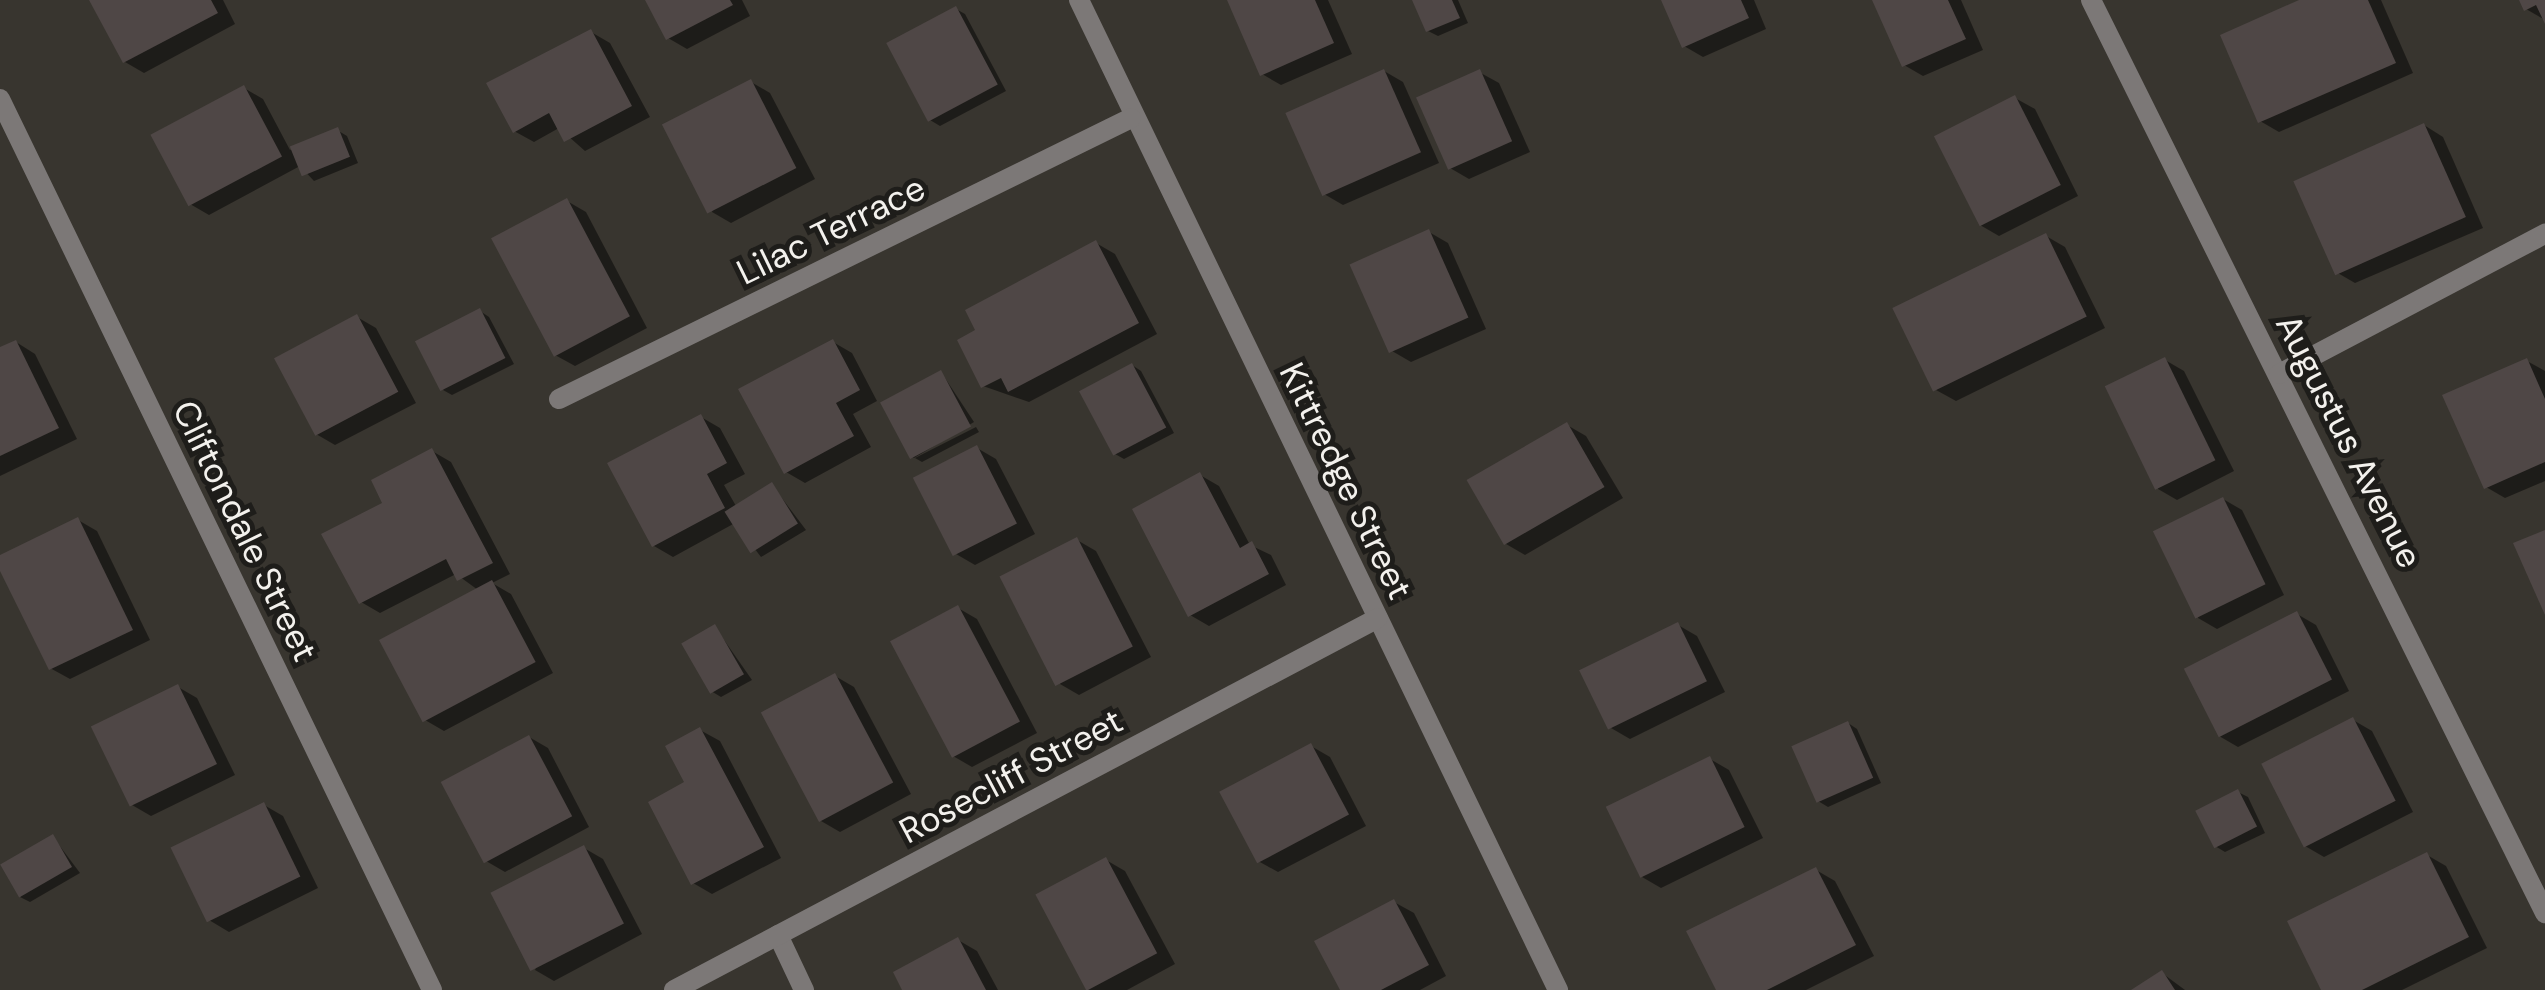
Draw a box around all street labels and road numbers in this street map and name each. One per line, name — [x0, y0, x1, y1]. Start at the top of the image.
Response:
street label: Lilac Terrace — [730, 166, 932, 294]
street label: Augustus Avenue — [2267, 307, 2431, 575]
street label: Kittredge Street — [1271, 356, 1421, 606]
street label: Cliftondale Street — [164, 394, 326, 668]
street label: Rosecliff Street — [892, 700, 1130, 852]

